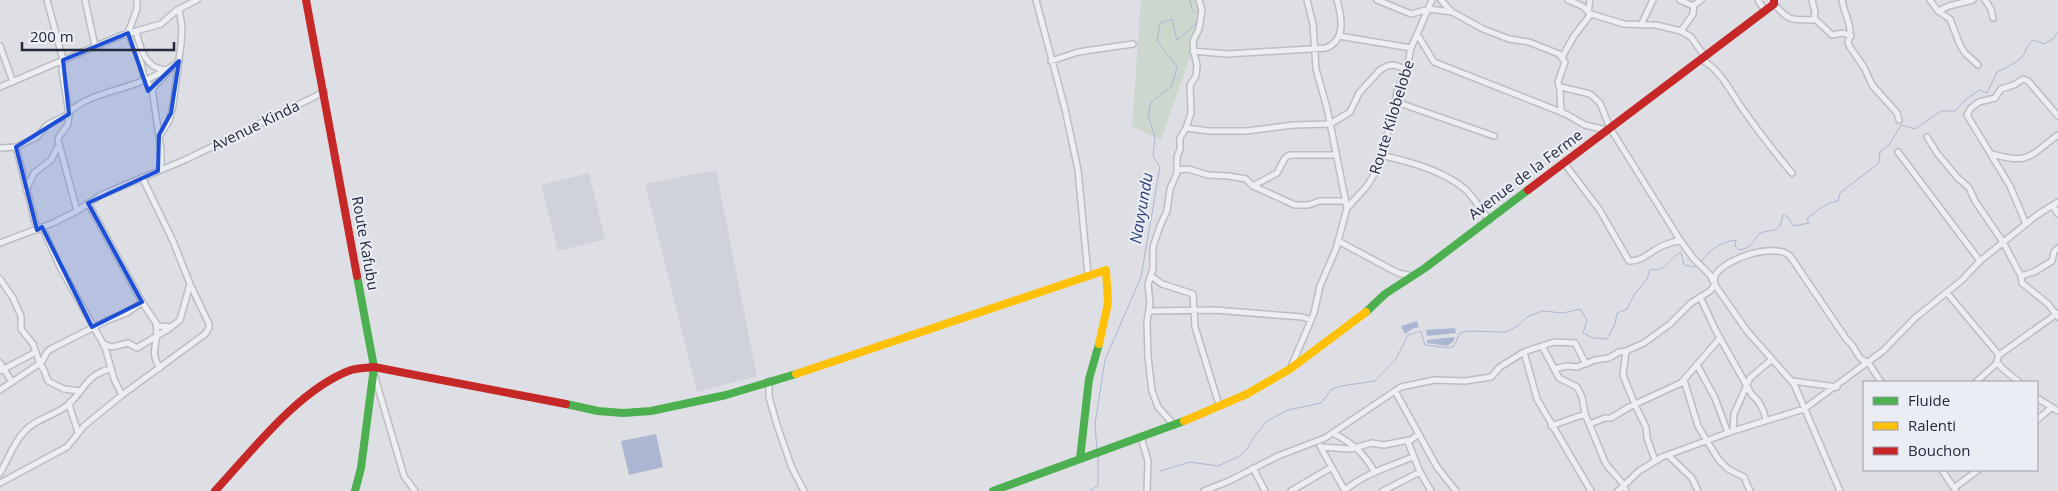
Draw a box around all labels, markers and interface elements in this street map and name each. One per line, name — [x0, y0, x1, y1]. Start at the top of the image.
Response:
scale bar — [22, 20, 175, 52]
text: 200 m — [30, 26, 74, 46]
street label: Route Kilobelobe — [1364, 57, 1418, 177]
street label: Avenue Kinda — [208, 95, 302, 155]
street label: Avenue de la Ferme — [1464, 124, 1586, 224]
water label: Navyundu — [1124, 171, 1158, 245]
street label: Route Kafubu — [348, 194, 384, 292]
legend — [1863, 381, 2038, 471]
text: Fluide — [1908, 390, 1950, 410]
text: Ralenti — [1908, 415, 1956, 435]
text: Bouchon — [1908, 440, 1971, 460]

